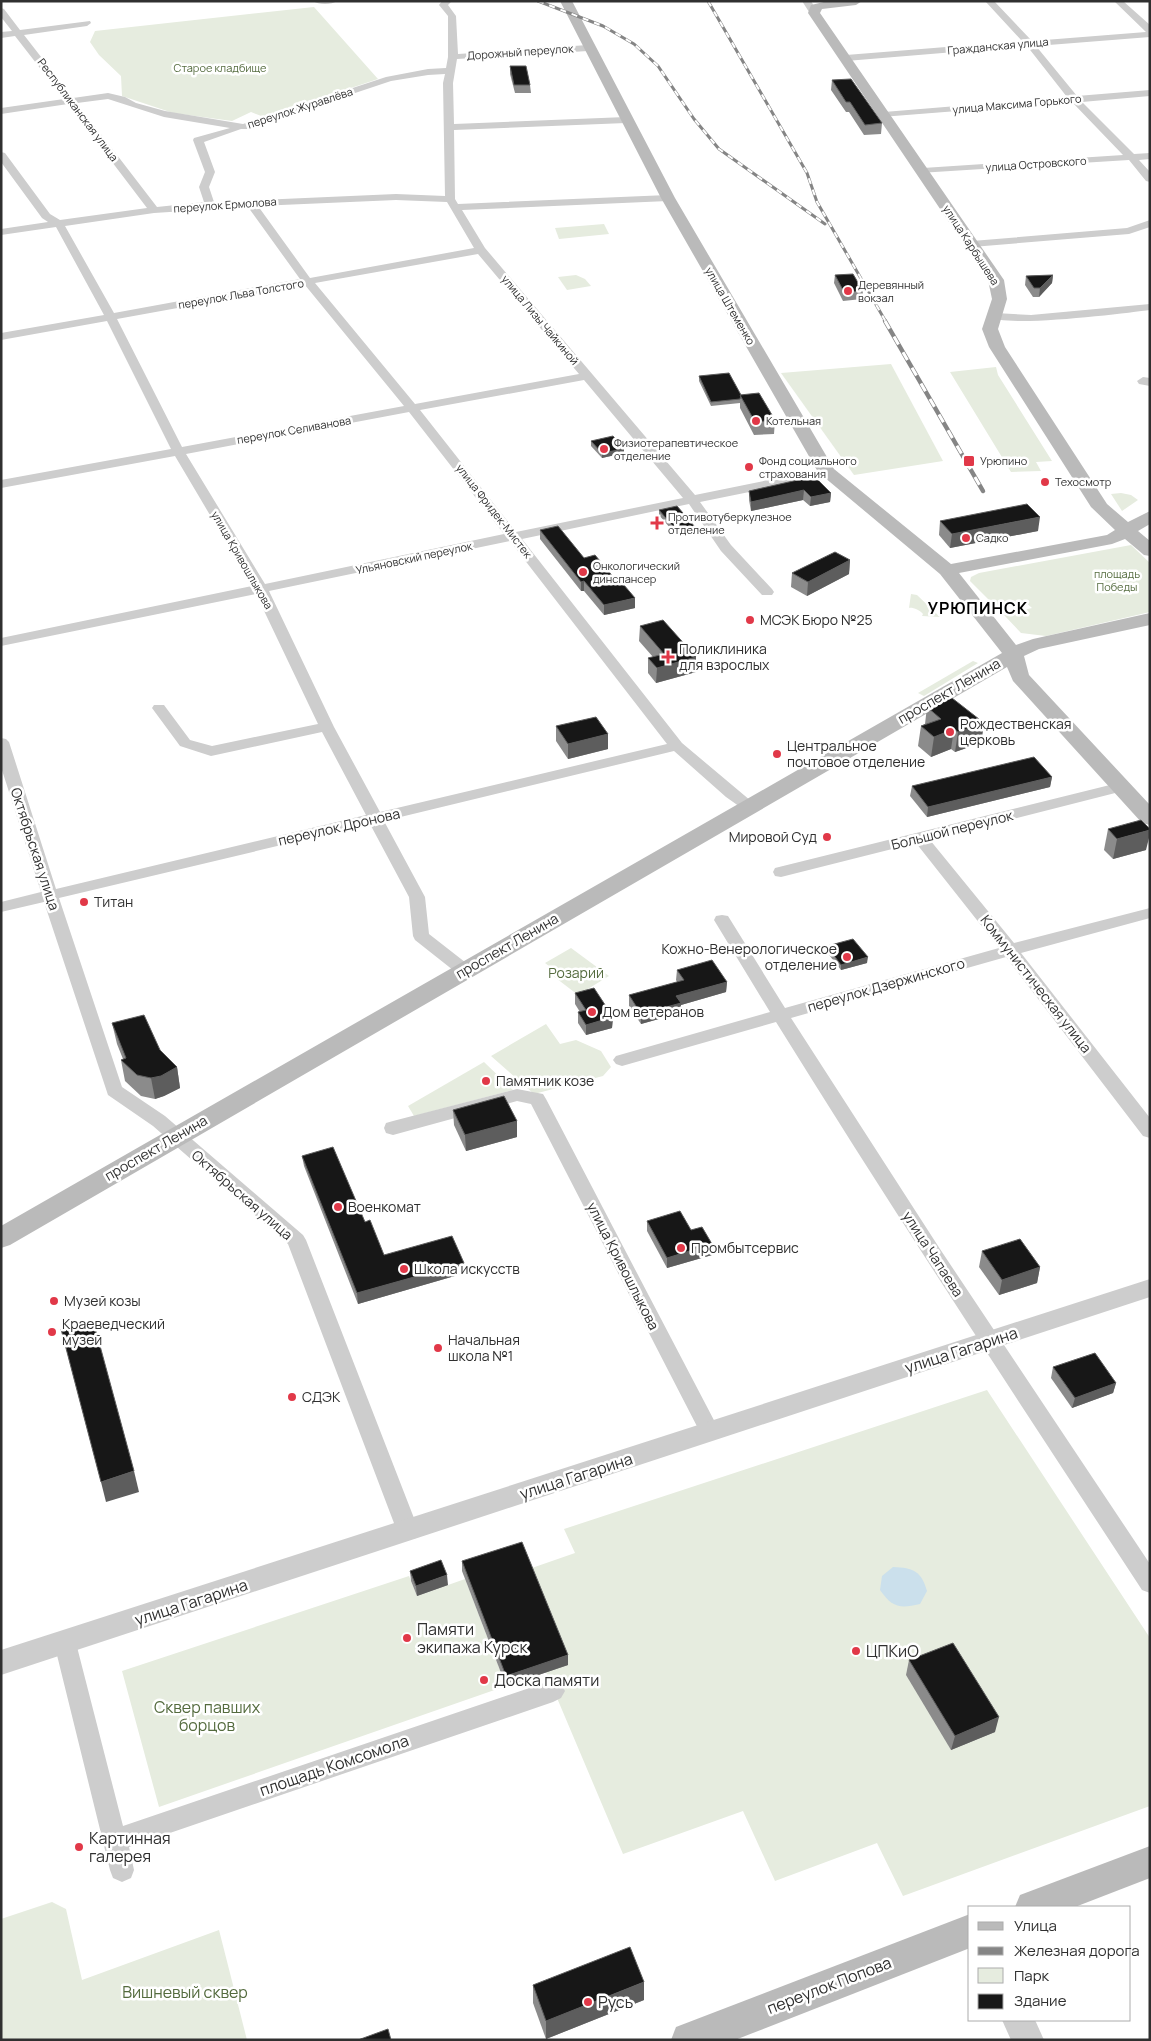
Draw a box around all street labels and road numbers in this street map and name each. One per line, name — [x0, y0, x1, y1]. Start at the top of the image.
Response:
street label: Гражданская улица — [947, 34, 1049, 57]
street label: Дорожный переулок — [466, 40, 574, 63]
street label: Республиканская улица — [35, 55, 122, 164]
street label: переулок Журавлёва — [245, 83, 354, 132]
street label: улица Максима Горького — [952, 90, 1083, 117]
street label: улица Островского — [985, 152, 1087, 175]
street label: переулок Ермолова — [173, 193, 277, 216]
street label: улица Карбышева — [940, 202, 1003, 288]
street label: улица Штеменко — [702, 264, 759, 348]
street label: улица Лизы Чайкиной — [498, 272, 582, 368]
street label: переулок Льва Толстого — [177, 275, 305, 312]
street label: переулок Селиванова — [236, 412, 352, 447]
street label: улица Фридек-Мистек — [453, 461, 536, 561]
street label: улица Кривошлыкова — [208, 508, 277, 612]
street label: Ульяновский переулок — [354, 538, 474, 577]
street label: проспект Ленина — [894, 653, 1004, 728]
street label: Октябрьская улица — [7, 785, 64, 913]
street label: переулок Дронова — [276, 803, 402, 850]
street label: Большой переулок — [889, 805, 1016, 854]
street label: проспект Ленина — [452, 908, 562, 983]
street label: Коммунистическая улица — [977, 911, 1096, 1057]
street label: переулок Дзержинского — [805, 953, 967, 1016]
street label: проспект Ленина — [101, 1110, 211, 1185]
street label: Октябрьская улица — [188, 1145, 297, 1244]
street label: улица Кривошлыкова — [583, 1199, 664, 1333]
street label: улица Чапаева — [899, 1207, 968, 1300]
street label: улица Гагарина — [902, 1321, 1020, 1379]
street label: улица Гагарина — [517, 1447, 635, 1505]
street label: улица Гагарина — [132, 1573, 250, 1631]
street label: площадь Комсомола — [256, 1729, 412, 1801]
street label: переулок Попова — [764, 1951, 894, 2019]

